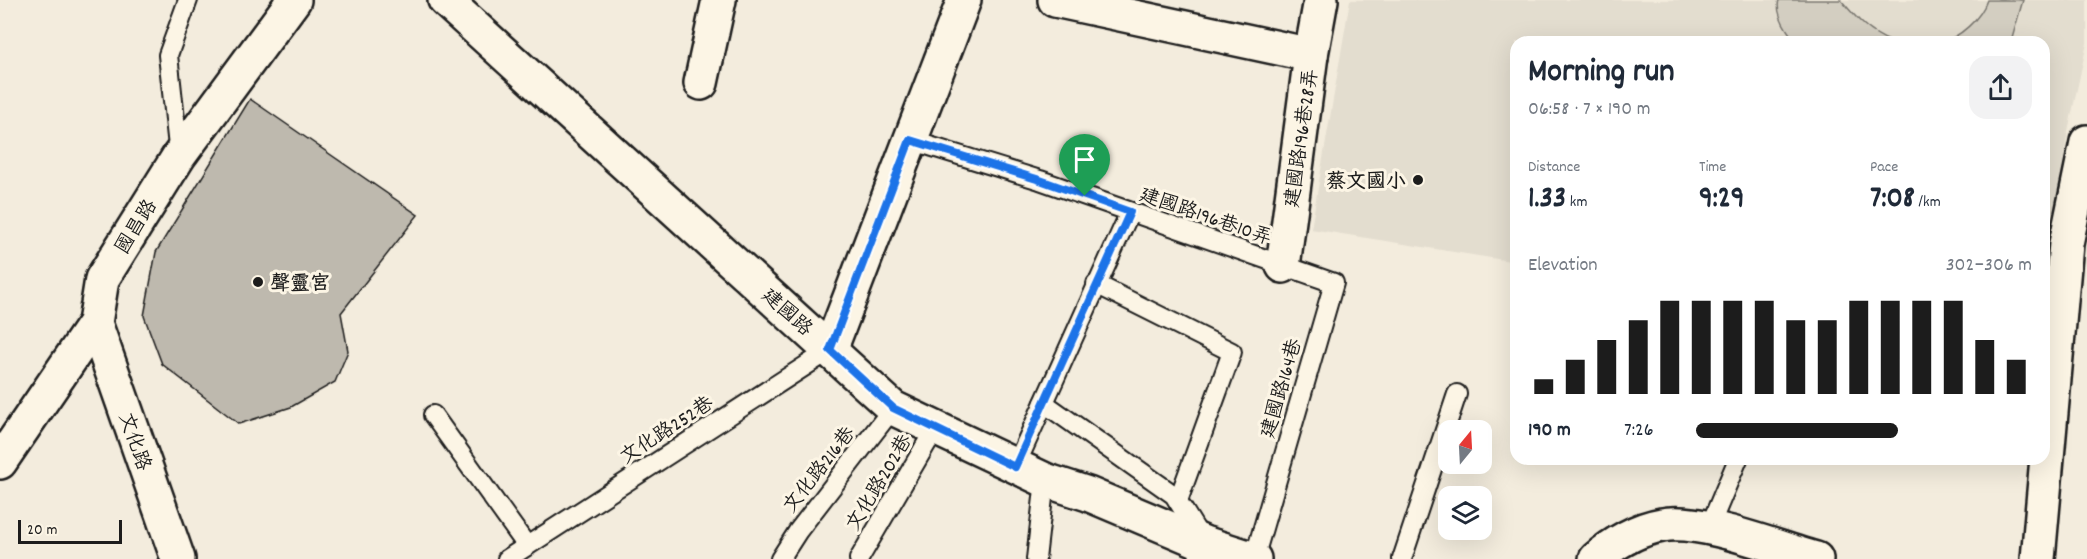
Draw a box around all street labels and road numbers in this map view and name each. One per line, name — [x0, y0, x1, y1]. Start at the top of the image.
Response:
street label: 建國路196巷28弄 — [1279, 67, 1327, 210]
street label: 建國路196巷10弄 — [1135, 182, 1275, 254]
street label: 國昌路 — [110, 194, 166, 260]
street label: 建國路 — [754, 283, 818, 344]
street label: 建國路164巷 — [1255, 335, 1311, 442]
street label: 文化路252巷 — [615, 390, 721, 472]
street label: 文化路 — [110, 409, 156, 476]
street label: 文化路216巷 — [778, 421, 864, 520]
street label: 文化路202巷 — [841, 429, 921, 537]

